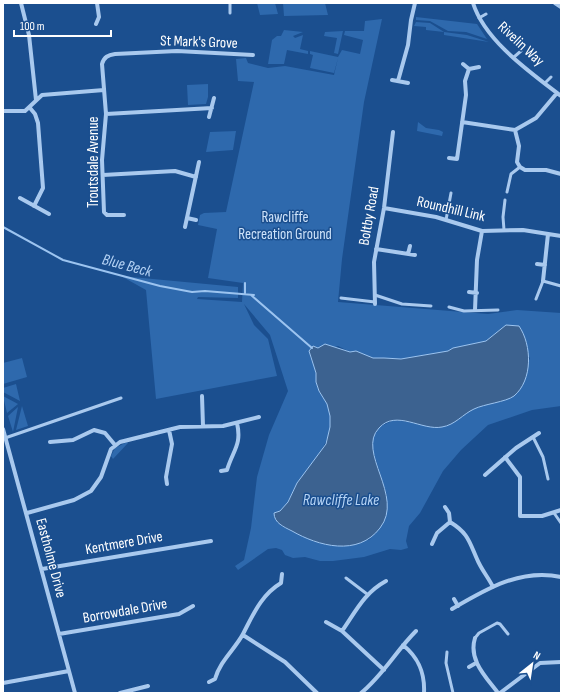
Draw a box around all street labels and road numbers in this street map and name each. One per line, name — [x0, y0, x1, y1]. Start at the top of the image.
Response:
street label: Rivelin Way — [494, 18, 548, 71]
street label: St Mark's Grove — [160, 31, 238, 53]
street label: Troutsdale Avenue — [84, 116, 103, 208]
street label: Boltby Road — [354, 185, 384, 247]
street label: Roundhill Link — [415, 192, 487, 226]
street label: Eastholme Drive — [31, 516, 71, 600]
street label: Kentmere Drive — [84, 527, 164, 559]
street label: Borrowdale Drive — [81, 594, 169, 628]

